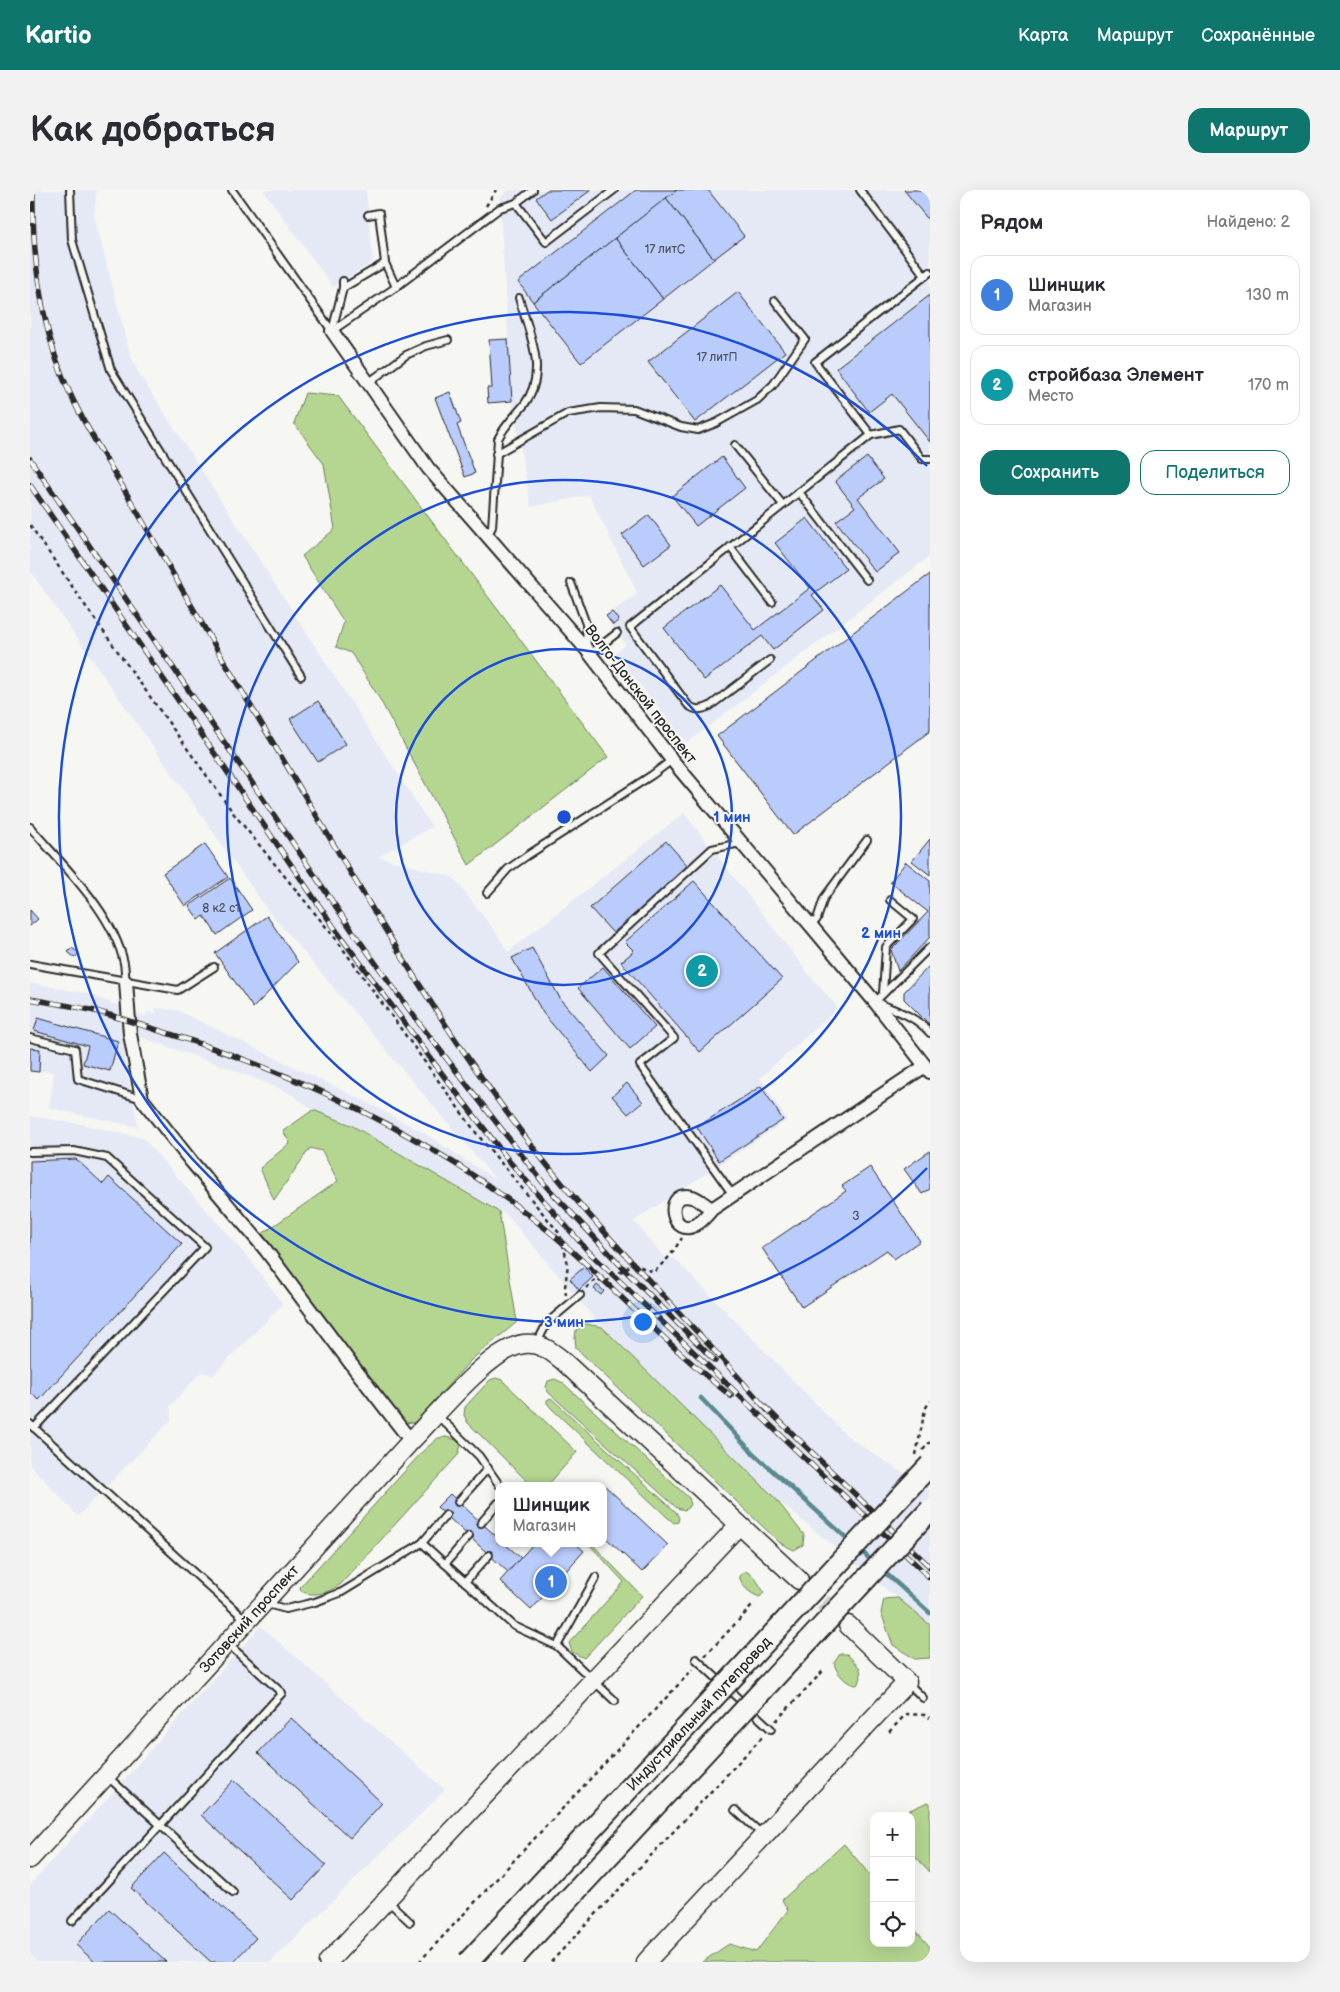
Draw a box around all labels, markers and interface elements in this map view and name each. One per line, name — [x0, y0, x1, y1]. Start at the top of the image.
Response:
text: Kartio — [25, 21, 92, 50]
text: Карта — [1018, 25, 1069, 46]
text: Маршрут — [1097, 25, 1173, 46]
text: Сохранённые — [1201, 25, 1315, 46]
button: Маршрут — [1188, 108, 1310, 153]
text: Как добраться — [30, 109, 276, 152]
text: Рядом — [980, 210, 1043, 235]
text: Найдено: 2 — [1206, 213, 1290, 232]
house number: 17 литС — [645, 242, 685, 257]
text: Шинщик — [1028, 274, 1105, 297]
text: 1 — [994, 286, 1000, 305]
text: 130 m — [1246, 286, 1289, 305]
text: Магазин — [1028, 297, 1092, 316]
house number: 17 литП — [696, 350, 738, 365]
text: стройбаза Элемент — [1028, 364, 1204, 387]
text: 2 — [992, 376, 1002, 395]
text: 170 m — [1248, 376, 1289, 395]
text: Место — [1028, 387, 1074, 406]
button: Сохранить — [980, 450, 1130, 495]
button: Поделиться — [1140, 450, 1290, 495]
street label: Волго-Донской проспект — [580, 621, 701, 768]
centre of rings — [555, 808, 573, 826]
text: 1 мин — [713, 808, 751, 827]
house number: 8 к2 с1 — [202, 901, 240, 916]
text: 2 мин — [861, 924, 901, 943]
pin: 2 — [686, 952, 718, 990]
house number: 3 — [852, 1209, 860, 1224]
your location — [630, 1309, 656, 1335]
text: 3 мин — [544, 1313, 584, 1332]
popup — [495, 1482, 607, 1547]
text: Шинщик — [512, 1494, 590, 1517]
text: Магазин — [512, 1517, 576, 1536]
street label: Зотовский проспект — [195, 1561, 303, 1677]
pin: 1 — [535, 1563, 567, 1601]
street label: Индустриальный путепровод — [623, 1633, 776, 1795]
map controls — [870, 1812, 915, 1947]
button: + — [870, 1812, 915, 1857]
button: − — [870, 1857, 915, 1902]
button: locate — [870, 1902, 915, 1947]

